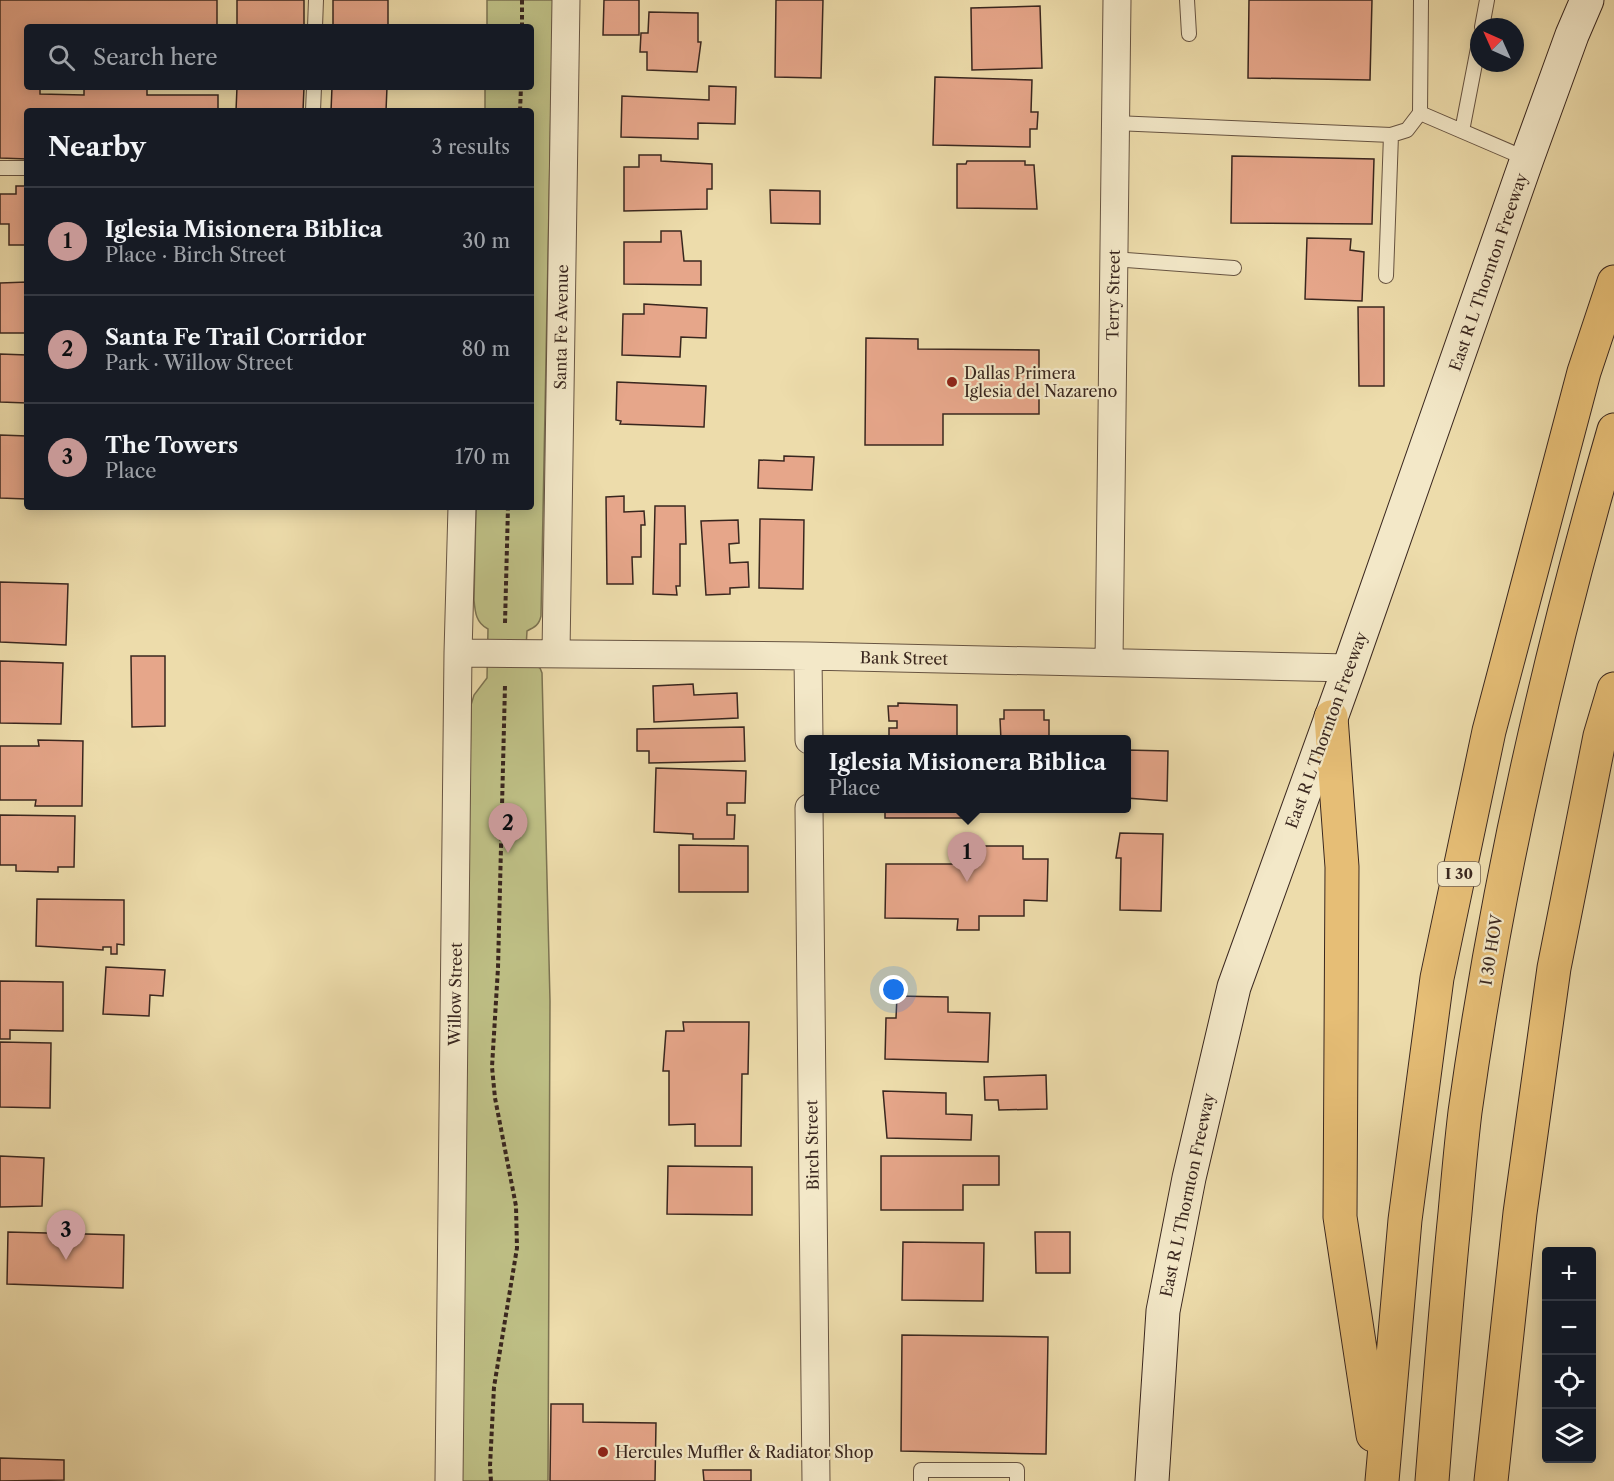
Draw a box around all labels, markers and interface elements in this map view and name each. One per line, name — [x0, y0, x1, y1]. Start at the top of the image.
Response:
north arrow — [1470, 18, 1524, 72]
search box — [24, 24, 534, 90]
icon: search — [45, 41, 78, 74]
text: Search here — [93, 44, 218, 71]
text: Nearby — [48, 131, 146, 163]
text: 3 results — [432, 135, 510, 159]
street label: East R L Thornton Freeway — [1445, 169, 1532, 374]
text: Iglesia Misionera Biblica — [105, 216, 383, 243]
text: 1 — [63, 229, 72, 253]
text: 30 m — [462, 229, 510, 253]
text: Place · Birch Street — [105, 243, 286, 267]
street label: Terry Street — [1102, 249, 1124, 341]
street label: Santa Fe Avenue — [550, 264, 572, 390]
text: Santa Fe Trail Corridor — [105, 324, 366, 351]
text: 2 — [62, 337, 73, 361]
text: 80 m — [462, 337, 510, 361]
text: Park · Willow Street — [105, 351, 293, 375]
place label: Dallas Primera Iglesia del Nazareno — [964, 363, 1117, 401]
marker: Dallas Primera Iglesia del Nazareno — [945, 375, 959, 389]
text: The Towers — [105, 432, 238, 459]
text: 3 — [62, 445, 73, 469]
text: 170 m — [455, 445, 510, 469]
text: Place — [105, 459, 156, 483]
street label: East R L Thornton Freeway — [1281, 628, 1371, 831]
street label: Bank Street — [860, 647, 949, 669]
popup — [804, 735, 1131, 813]
text: Iglesia Misionera Biblica — [829, 749, 1106, 776]
text: Place — [829, 776, 880, 800]
pin: 2 — [488, 804, 528, 853]
pin: 1 — [948, 832, 986, 882]
road number: I 30 — [1438, 862, 1480, 886]
street label: I 30 HOV — [1476, 913, 1507, 987]
street label: Willow Street — [444, 942, 466, 1047]
your location — [879, 975, 908, 1004]
street label: East R L Thornton Freeway — [1156, 1090, 1219, 1299]
street label: Birch Street — [801, 1099, 823, 1190]
pin: 3 — [46, 1210, 86, 1260]
map controls — [1542, 1247, 1596, 1463]
button: + — [1542, 1247, 1596, 1301]
button: − — [1542, 1301, 1596, 1355]
button: locate — [1542, 1355, 1596, 1409]
button: layers — [1542, 1409, 1596, 1463]
place label: Hercules Muffler & Radiator Shop — [615, 1442, 874, 1462]
marker: Hercules Muffler & Radiator Shop — [596, 1445, 610, 1459]

